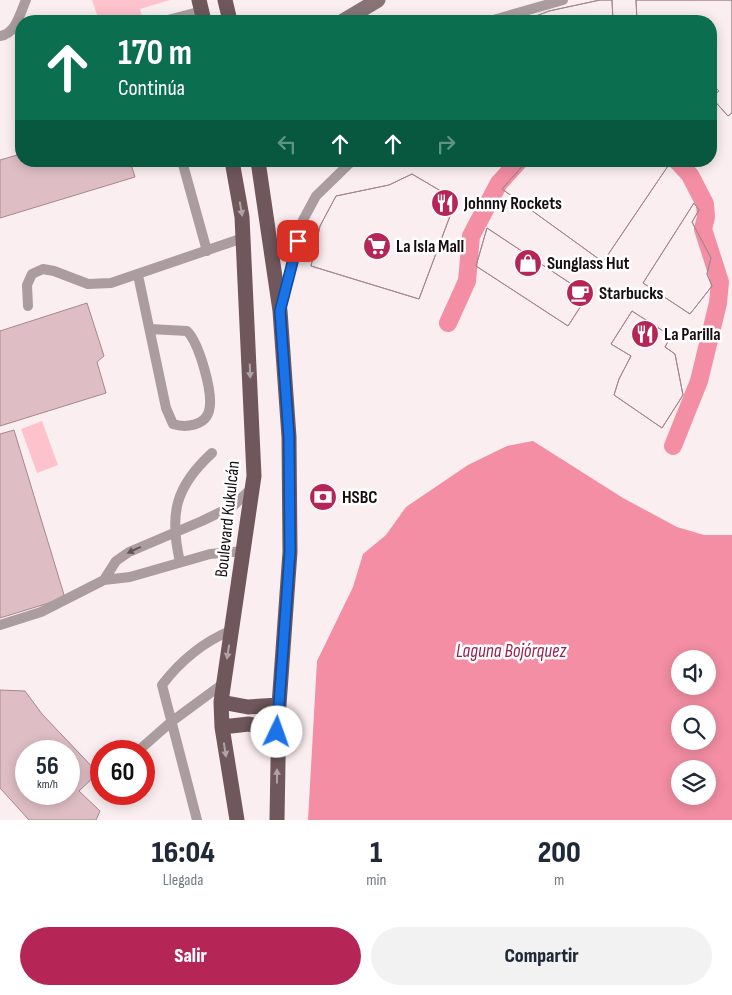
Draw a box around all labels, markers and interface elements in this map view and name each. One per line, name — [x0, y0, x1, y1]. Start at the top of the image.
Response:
text: 170 m — [118, 32, 192, 75]
icon: ahead — [35, 35, 100, 100]
text: Continúa — [118, 75, 185, 102]
icon: left — [273, 130, 301, 158]
icon: ahead — [326, 130, 354, 158]
icon: ahead — [379, 130, 407, 158]
icon: right — [432, 130, 460, 158]
restaurant icon: Johnny Rockets — [430, 188, 460, 218]
place label: Johnny Rockets — [463, 193, 562, 214]
one-way arrow — [237, 202, 245, 218]
pin — [277, 220, 319, 262]
icon: arrive — [284, 227, 312, 255]
supermarket icon: La Isla Mall — [362, 231, 392, 261]
place label: La Isla Mall — [396, 236, 464, 257]
shop icon: Sunglass Hut — [513, 248, 543, 278]
place label: Sunglass Hut — [547, 253, 630, 274]
cafe icon: Starbucks — [565, 278, 595, 308]
place label: Starbucks — [599, 283, 664, 304]
restaurant icon: La Parilla — [630, 319, 660, 349]
place label: La Parilla — [664, 324, 721, 345]
one-way arrow — [247, 364, 255, 380]
street label: Boulevard Kukulcán — [211, 460, 244, 578]
bank icon: HSBC — [308, 482, 338, 512]
place label: HSBC — [342, 487, 378, 508]
one-way arrow — [127, 547, 141, 555]
water label: Laguna Bojórquez — [456, 640, 567, 663]
one-way arrow — [224, 645, 232, 661]
map controls — [671, 650, 716, 805]
button: sound — [671, 650, 716, 695]
position arrow — [250, 705, 302, 757]
button: search — [671, 705, 716, 750]
speed limit sign: 60 — [90, 740, 155, 805]
one-way arrow — [222, 742, 230, 758]
text: 56 — [36, 751, 59, 782]
button: layers — [671, 760, 716, 805]
one-way arrow — [273, 768, 281, 784]
text: km/h — [37, 777, 58, 792]
text: 16:04 — [151, 835, 215, 871]
text: 1 — [370, 835, 382, 871]
text: 200 — [538, 835, 581, 871]
text: Llegada — [163, 871, 203, 890]
text: min — [366, 871, 386, 890]
text: m — [554, 871, 564, 890]
button: Salir — [20, 927, 361, 985]
button: Compartir — [371, 927, 712, 985]

